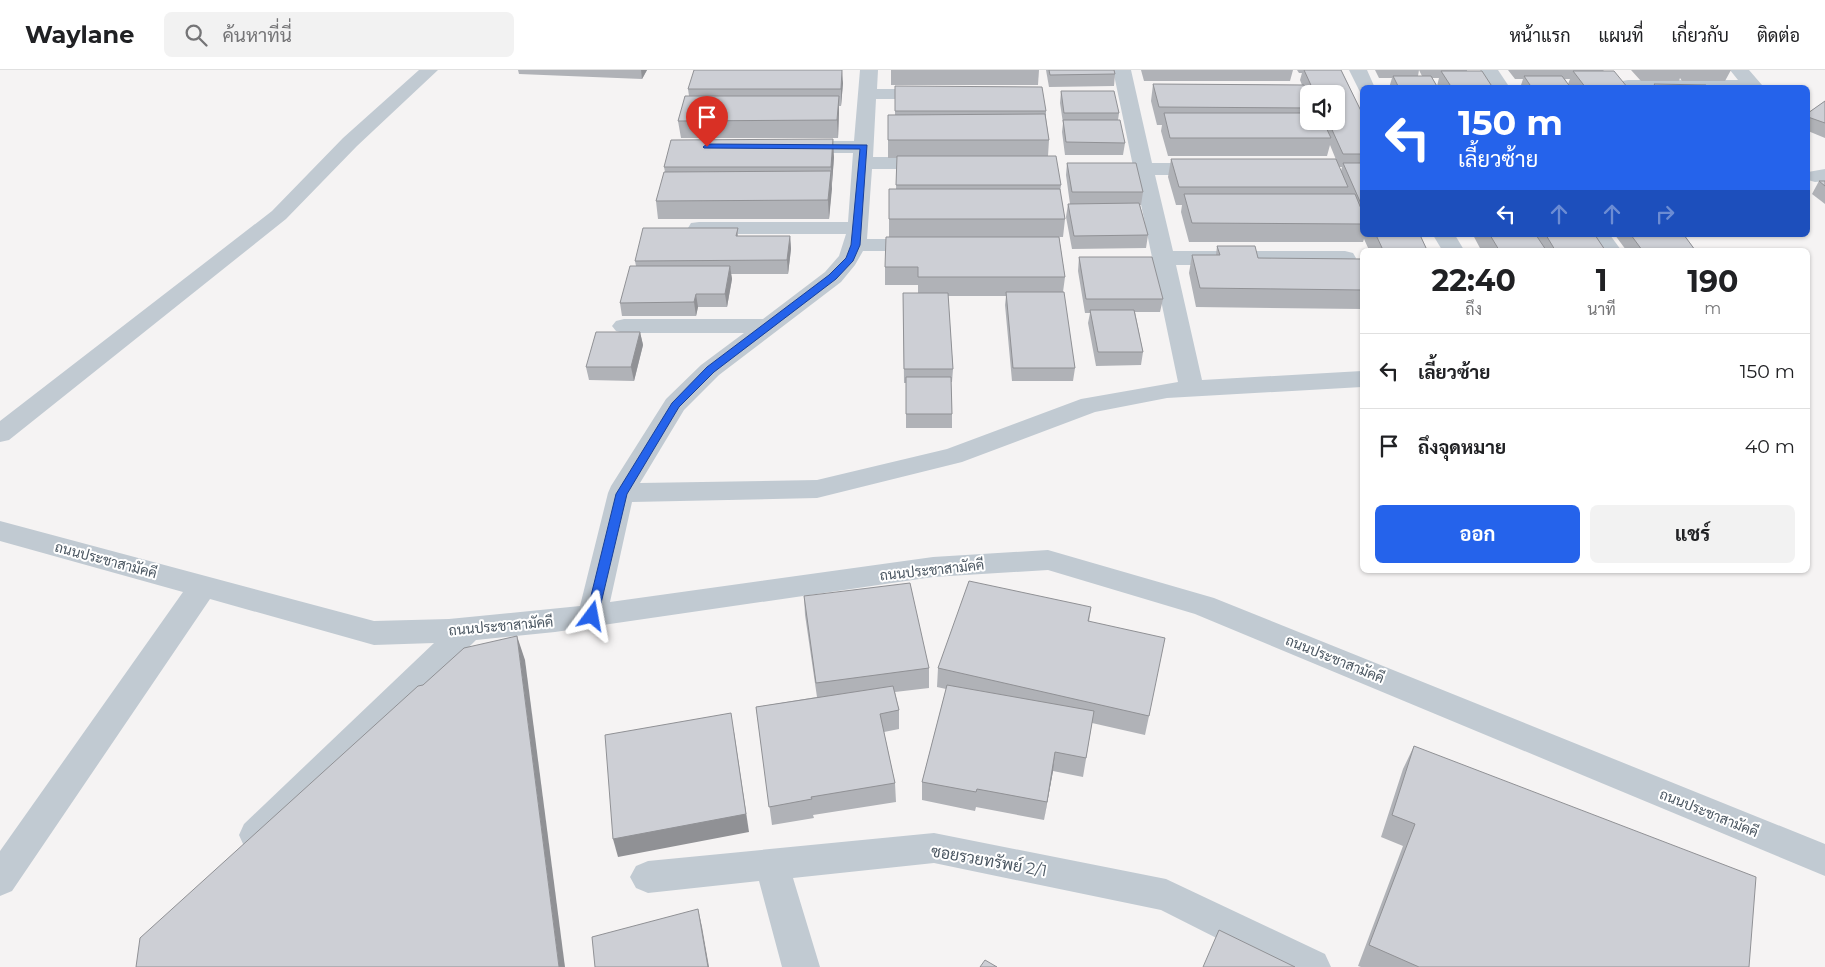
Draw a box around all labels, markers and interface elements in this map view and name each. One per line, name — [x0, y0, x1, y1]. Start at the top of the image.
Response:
search box — [164, 12, 514, 57]
text: Waylane — [25, 20, 134, 49]
icon: search — [182, 21, 210, 49]
text: ค้นหาที่นี่ — [222, 24, 292, 47]
text: หน้าแรก — [1509, 25, 1571, 47]
text: แผนที่ — [1599, 25, 1643, 47]
text: เกี่ยวกับ — [1671, 25, 1729, 47]
text: ติดต่อ — [1757, 25, 1800, 47]
map controls — [1300, 85, 1345, 130]
button: sound — [1300, 85, 1345, 130]
pin — [686, 96, 728, 147]
text: 150 m — [1458, 101, 1563, 144]
icon: arrive — [693, 103, 721, 131]
icon: left — [1375, 105, 1440, 170]
text: เลี้ยวซ้าย — [1458, 146, 1538, 173]
icon: left — [1492, 200, 1520, 228]
icon: ahead — [1545, 200, 1573, 228]
icon: ahead — [1598, 200, 1626, 228]
icon: right — [1651, 200, 1679, 228]
text: 22:40 — [1431, 262, 1516, 299]
text: 1 — [1596, 262, 1607, 299]
text: 190 — [1687, 263, 1738, 300]
text: m — [1704, 299, 1721, 318]
text: ถึง — [1465, 300, 1482, 319]
text: นาที — [1587, 300, 1616, 319]
icon: left — [1375, 357, 1403, 385]
text: 150 m — [1740, 360, 1795, 383]
text: เลี้ยวซ้าย — [1418, 361, 1490, 384]
icon: arrive — [1375, 432, 1403, 460]
text: 40 m — [1745, 435, 1795, 458]
text: ถึงจุดหมาย — [1418, 436, 1506, 459]
button: ออก — [1375, 505, 1580, 563]
button: แชร์ — [1590, 505, 1795, 563]
street label: ถนนประชาสามัคคี — [53, 538, 159, 582]
street label: ถนนประชาสามัคคี — [879, 556, 985, 584]
position arrow — [565, 589, 617, 641]
street label: ถนนประชาสามัคคี — [448, 612, 554, 640]
street label: ถนนประชาสามัคคี — [1283, 631, 1387, 687]
street label: ถนนประชาสามัคคี — [1657, 785, 1761, 841]
street label: ซอยรวยทรัพย์ 2/1 — [930, 838, 1049, 881]

